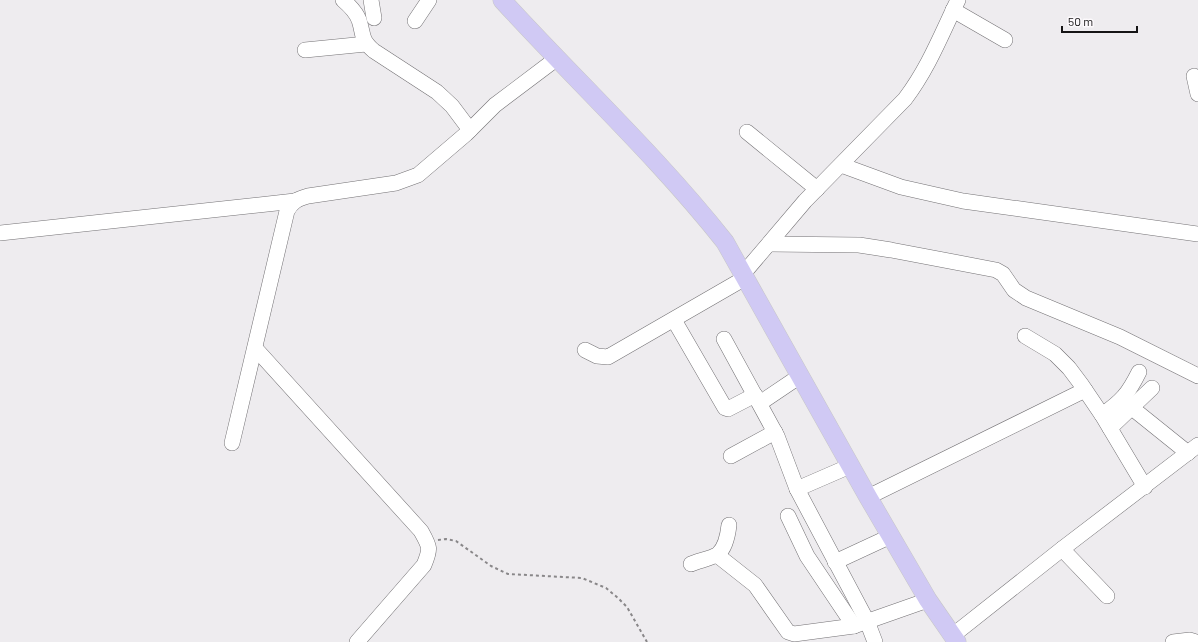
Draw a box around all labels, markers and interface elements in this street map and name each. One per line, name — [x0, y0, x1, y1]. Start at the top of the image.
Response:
scale bar — [1062, 8, 1137, 34]
text: 50 m — [1068, 14, 1093, 28]

